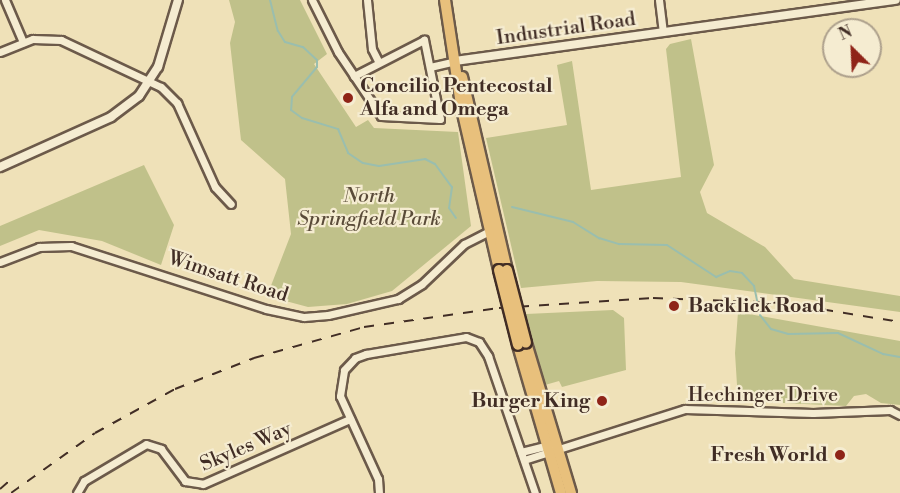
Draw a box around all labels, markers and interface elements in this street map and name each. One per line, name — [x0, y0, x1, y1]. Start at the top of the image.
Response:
street label: Industrial Road — [495, 7, 637, 51]
north arrow — [822, 18, 882, 78]
text: N — [836, 22, 855, 45]
place label: Concilio Pentecostal Alfa and Omega — [360, 74, 553, 121]
marker: Concilio Pentecostal Alfa and Omega — [341, 91, 355, 105]
park label: North Springfield Park — [297, 184, 441, 231]
street label: Wimsatt Road — [165, 246, 291, 308]
place label: Backlick Road — [688, 294, 825, 318]
marker: Backlick Road — [665, 297, 683, 315]
street label: Hechinger Drive — [688, 383, 838, 407]
place label: Burger King — [471, 389, 590, 413]
marker: Burger King — [595, 394, 609, 408]
street label: Skyles Way — [197, 417, 295, 477]
place label: Fresh World — [710, 443, 828, 467]
marker: Fresh World — [833, 448, 847, 462]

